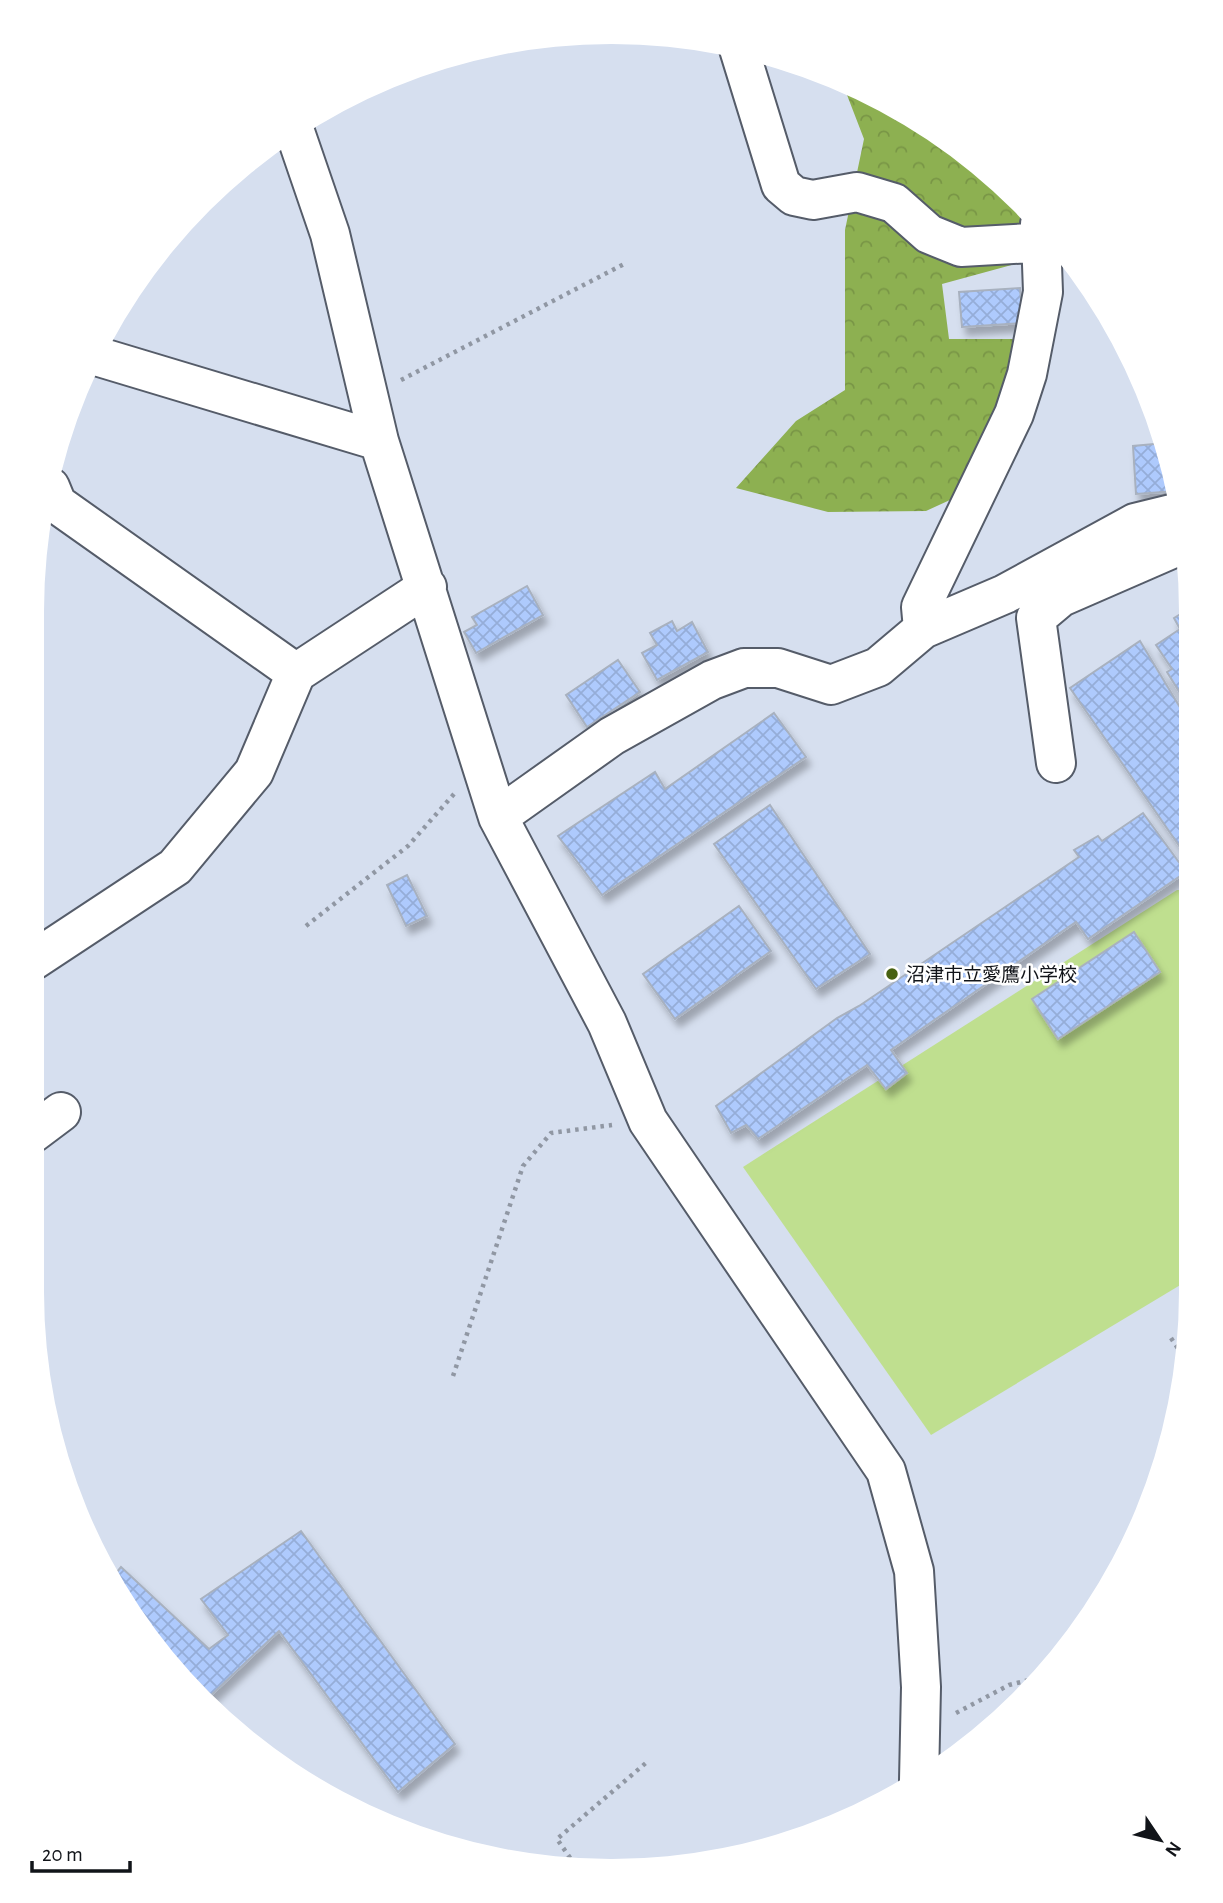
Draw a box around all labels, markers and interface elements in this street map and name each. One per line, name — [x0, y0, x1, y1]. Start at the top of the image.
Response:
place label: 沼津市立愛鷹小学校 — [906, 964, 1077, 985]
marker: 沼津市立愛鷹小学校 — [884, 966, 900, 982]
north arrow — [1125, 1805, 1195, 1875]
scale bar — [32, 1829, 130, 1873]
text: N — [1161, 1838, 1184, 1860]
text: 20 m — [42, 1844, 83, 1865]

